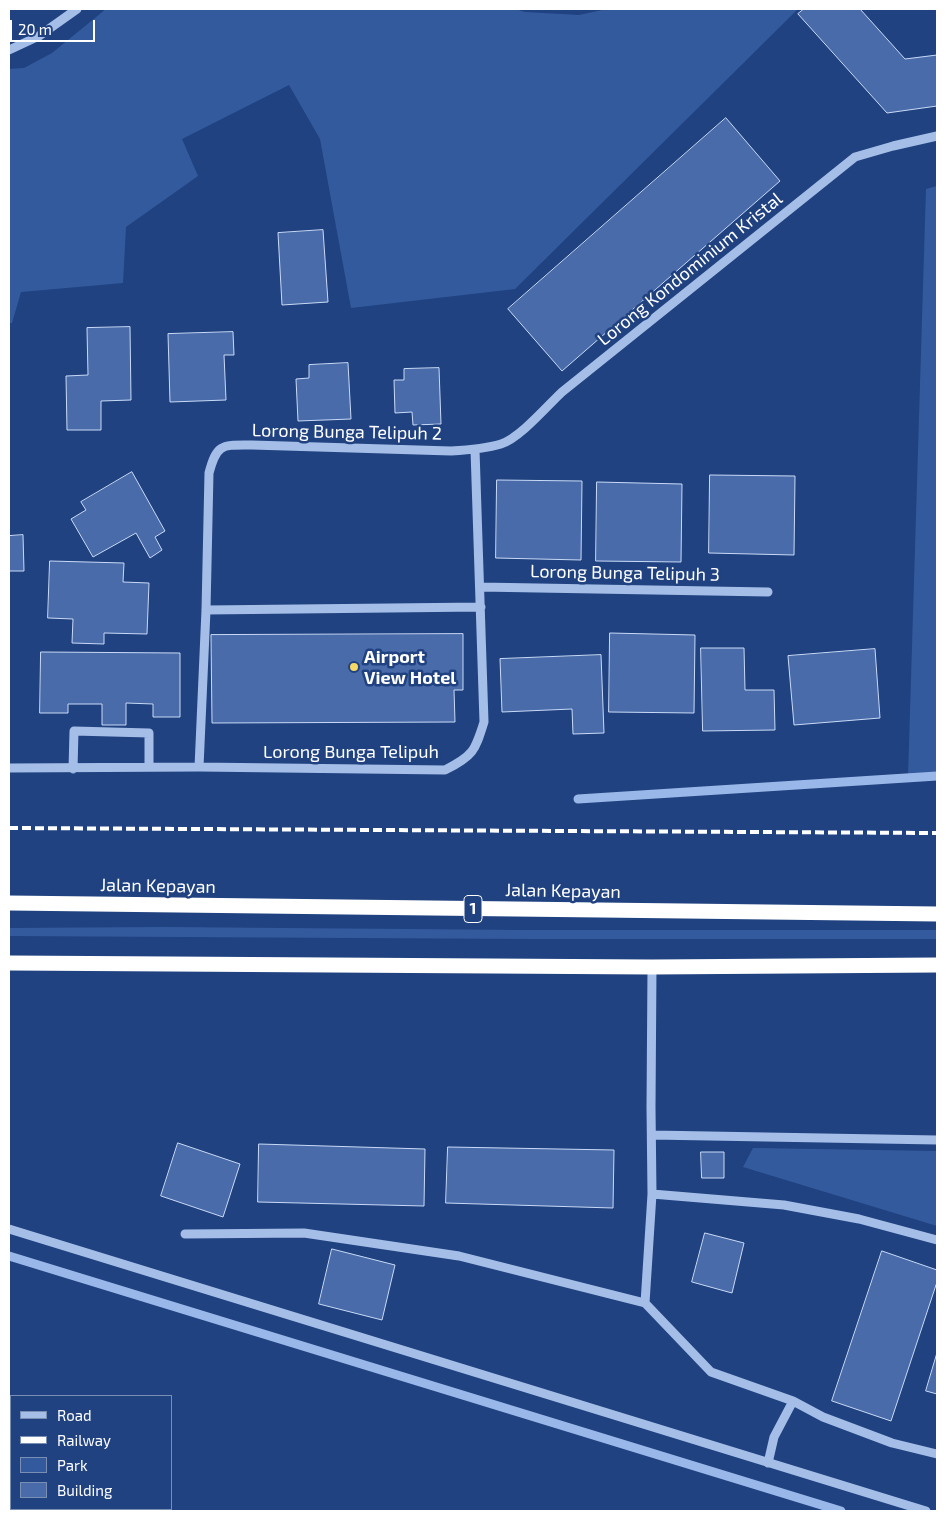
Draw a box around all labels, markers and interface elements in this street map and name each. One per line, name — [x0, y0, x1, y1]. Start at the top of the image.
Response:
scale bar — [12, 10, 98, 42]
text: 20 m — [18, 20, 52, 38]
street label: Lorong Kondominium Kristal — [593, 188, 787, 350]
street label: Lorong Bunga Telipuh 2 — [252, 420, 442, 444]
street label: Lorong Bunga Telipuh 3 — [530, 561, 720, 585]
place label: Airport View Hotel — [364, 646, 456, 689]
marker: Airport View Hotel — [348, 661, 360, 673]
street label: Lorong Bunga Telipuh — [263, 741, 439, 763]
street label: Jalan Kepayan — [100, 874, 216, 898]
street label: Jalan Kepayan — [505, 879, 621, 903]
road number: 1 — [464, 896, 482, 922]
legend — [10, 1395, 172, 1510]
text: Road — [57, 1406, 92, 1424]
text: Railway — [57, 1431, 111, 1449]
text: Park — [57, 1456, 88, 1474]
text: Building — [57, 1481, 112, 1499]

